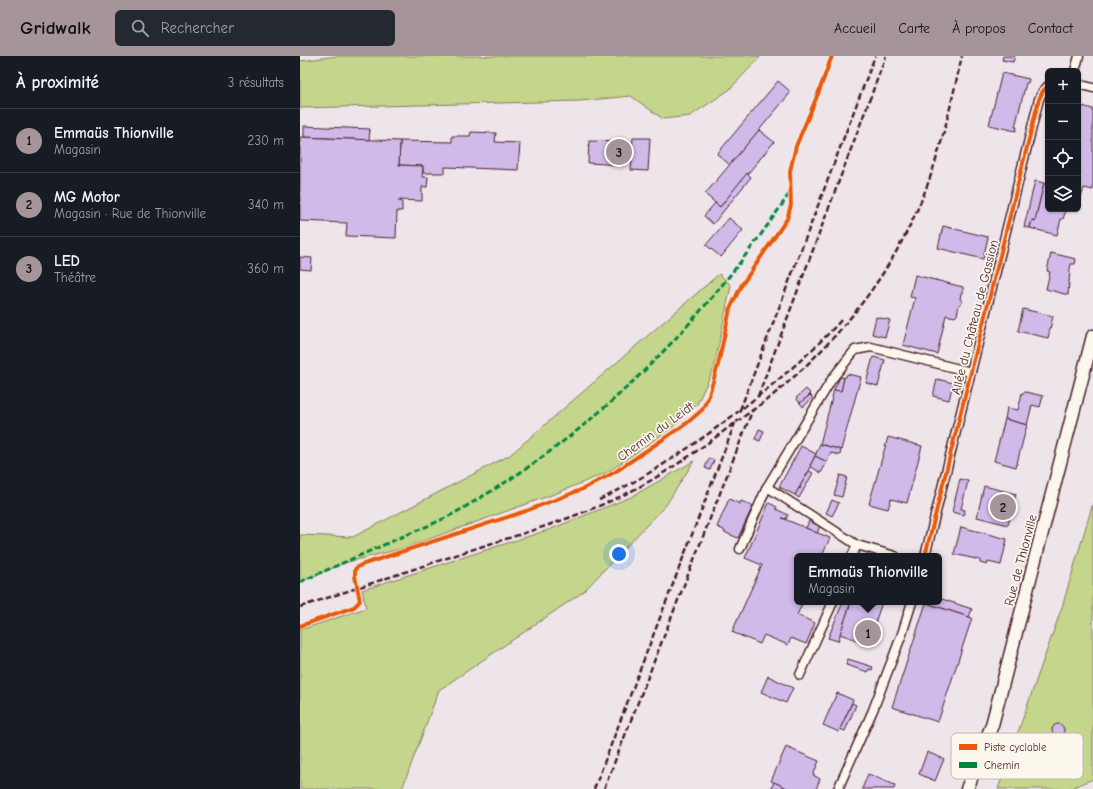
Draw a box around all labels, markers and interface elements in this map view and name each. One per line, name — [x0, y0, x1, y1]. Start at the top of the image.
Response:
search box — [115, 10, 395, 46]
text: Gridwalk — [20, 17, 91, 39]
icon: search — [129, 17, 151, 39]
text: Rechercher — [161, 19, 234, 37]
text: Accueil — [834, 20, 876, 37]
text: Carte — [898, 20, 930, 37]
text: À propos — [952, 20, 1006, 37]
text: Contact — [1028, 20, 1073, 37]
map controls — [1045, 68, 1081, 212]
button: + — [1045, 68, 1081, 104]
text: À proximité — [16, 73, 99, 92]
text: 3 résultats — [228, 75, 284, 90]
button: − — [1045, 104, 1081, 140]
text: Emmaüs Thionville — [54, 124, 174, 142]
text: 1 — [26, 133, 32, 148]
text: 230 m — [248, 133, 284, 148]
pin: 3 — [606, 137, 632, 167]
button: locate — [1045, 140, 1081, 176]
text: Magasin — [54, 142, 101, 157]
button: layers — [1045, 176, 1081, 212]
text: MG Motor — [54, 188, 120, 206]
text: 2 — [26, 197, 32, 212]
text: 340 m — [248, 197, 284, 212]
text: Magasin · Rue de Thionville — [54, 206, 206, 221]
street label: Allée du Château de Gassion — [948, 238, 1001, 396]
text: LED — [54, 252, 80, 270]
text: 3 — [26, 261, 32, 276]
text: 360 m — [247, 261, 284, 276]
text: Théâtre — [54, 270, 96, 285]
street label: Chemin du Leidt — [614, 398, 698, 464]
pin: 2 — [990, 492, 1016, 522]
street label: Rue de Thionville — [1001, 512, 1040, 608]
your location — [609, 544, 629, 564]
popup — [794, 553, 942, 605]
text: Emmaüs Thionville — [808, 563, 928, 581]
text: Magasin — [808, 581, 855, 596]
pin: 1 — [855, 618, 881, 648]
legend — [951, 733, 1083, 779]
text: Piste cyclable — [984, 741, 1047, 754]
text: Chemin — [984, 759, 1020, 772]

